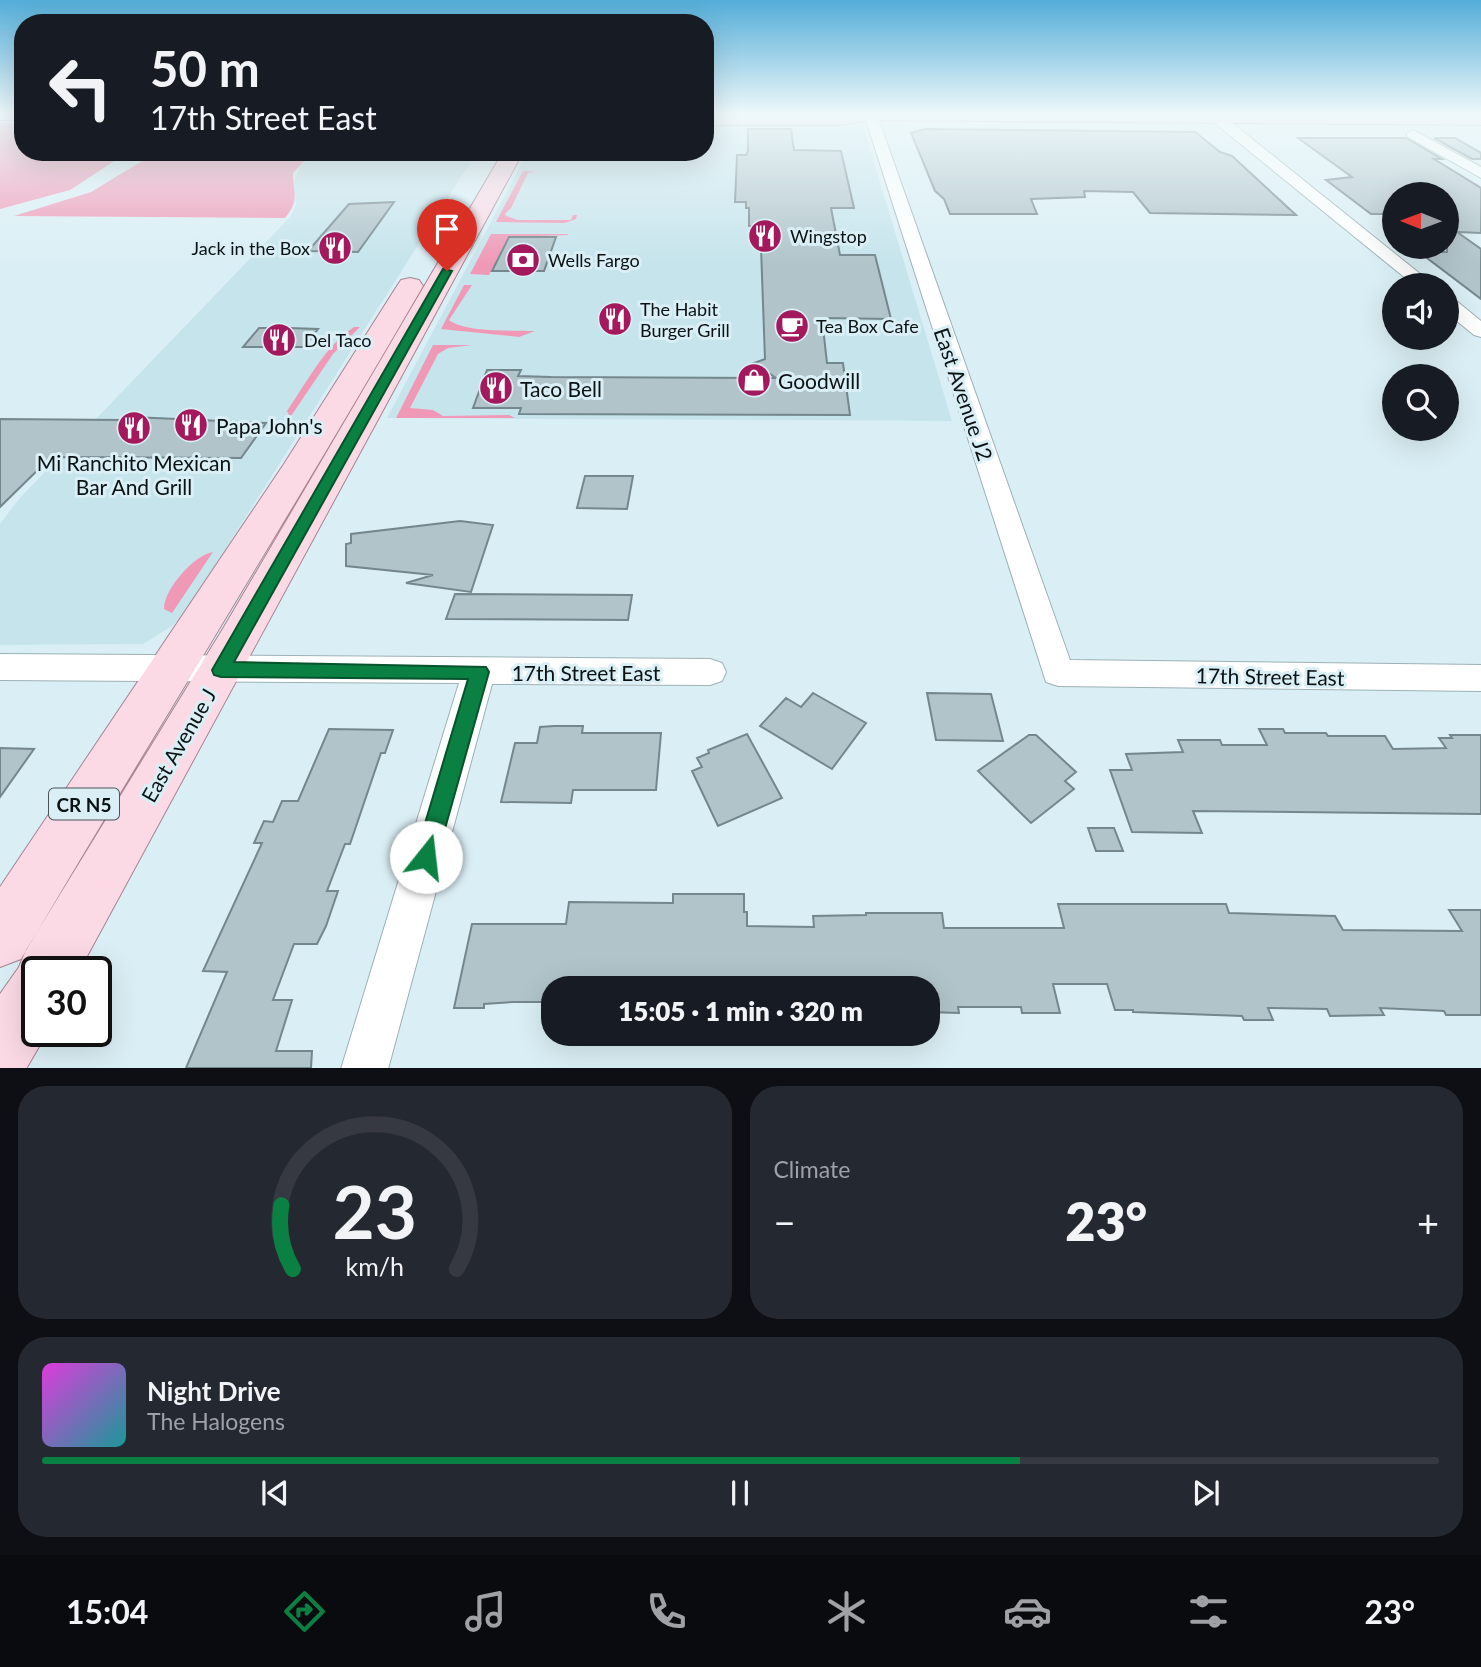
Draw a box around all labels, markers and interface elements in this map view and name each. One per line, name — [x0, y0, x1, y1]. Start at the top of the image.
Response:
text: 50 m — [150, 39, 260, 97]
icon: left — [35, 42, 126, 133]
text: 17th Street East — [150, 98, 377, 137]
north arrow — [1382, 182, 1460, 259]
map controls — [1382, 182, 1459, 441]
pin — [417, 199, 477, 271]
icon: arrive — [428, 210, 466, 248]
restaurant icon: Wingstop — [746, 217, 784, 255]
place label: Wingstop — [790, 225, 867, 247]
restaurant icon: Jack in the Box — [316, 229, 354, 267]
place label: Jack in the Box — [192, 237, 310, 259]
bank icon: Wells Fargo — [504, 241, 542, 279]
place label: Wells Fargo — [548, 249, 640, 271]
button: sound — [1382, 273, 1459, 350]
place label: The Habit Burger Grill — [640, 298, 730, 341]
restaurant icon: The Habit Burger Grill — [596, 300, 634, 338]
cafe icon: Tea Box Cafe — [773, 307, 811, 345]
place label: Tea Box Cafe — [816, 315, 919, 337]
restaurant icon: Del Taco — [260, 321, 298, 359]
street label: East Avenue J2 — [930, 324, 998, 464]
place label: Del Taco — [304, 329, 372, 351]
shop icon: Goodwill — [735, 361, 773, 399]
button: search — [1382, 364, 1459, 441]
place label: Goodwill — [778, 368, 860, 393]
restaurant icon: Taco Bell — [477, 369, 515, 407]
place label: Taco Bell — [520, 376, 602, 401]
restaurant icon: Papa John's — [172, 406, 210, 444]
restaurant icon: Mi Ranchito Mexican Bar And Grill — [115, 409, 153, 447]
place label: Papa John's — [216, 413, 323, 438]
place label: Mi Ranchito Mexican Bar And Grill — [37, 450, 231, 499]
street label: 17th Street East — [512, 660, 661, 685]
street label: 17th Street East — [1195, 662, 1345, 690]
street label: East Avenue J — [135, 684, 221, 806]
road number: CR N5 — [49, 789, 119, 820]
position arrow — [389, 820, 463, 894]
speed limit sign: 30 — [21, 956, 112, 1047]
text: 15:05 · 1 min · 320 m — [618, 995, 863, 1027]
text: Climate — [774, 1155, 850, 1183]
text: 23 — [333, 1167, 417, 1255]
text: 23° — [1065, 1190, 1147, 1252]
text: − — [774, 1199, 796, 1245]
text: + — [1417, 1199, 1439, 1245]
text: km/h — [345, 1250, 404, 1280]
text: Night Drive — [147, 1375, 281, 1407]
text: The Halogens — [147, 1407, 285, 1435]
icon: previous — [256, 1474, 294, 1512]
icon: pause — [721, 1474, 759, 1512]
icon: next — [1187, 1474, 1225, 1512]
icon: directions — [280, 1587, 329, 1636]
icon: music — [461, 1587, 510, 1636]
icon: phone — [642, 1587, 691, 1636]
icon: climate — [822, 1587, 871, 1636]
icon: car — [1003, 1587, 1052, 1636]
icon: filters — [1184, 1587, 1233, 1636]
text: 15:04 — [66, 1592, 148, 1631]
text: 23° — [1365, 1592, 1415, 1631]

